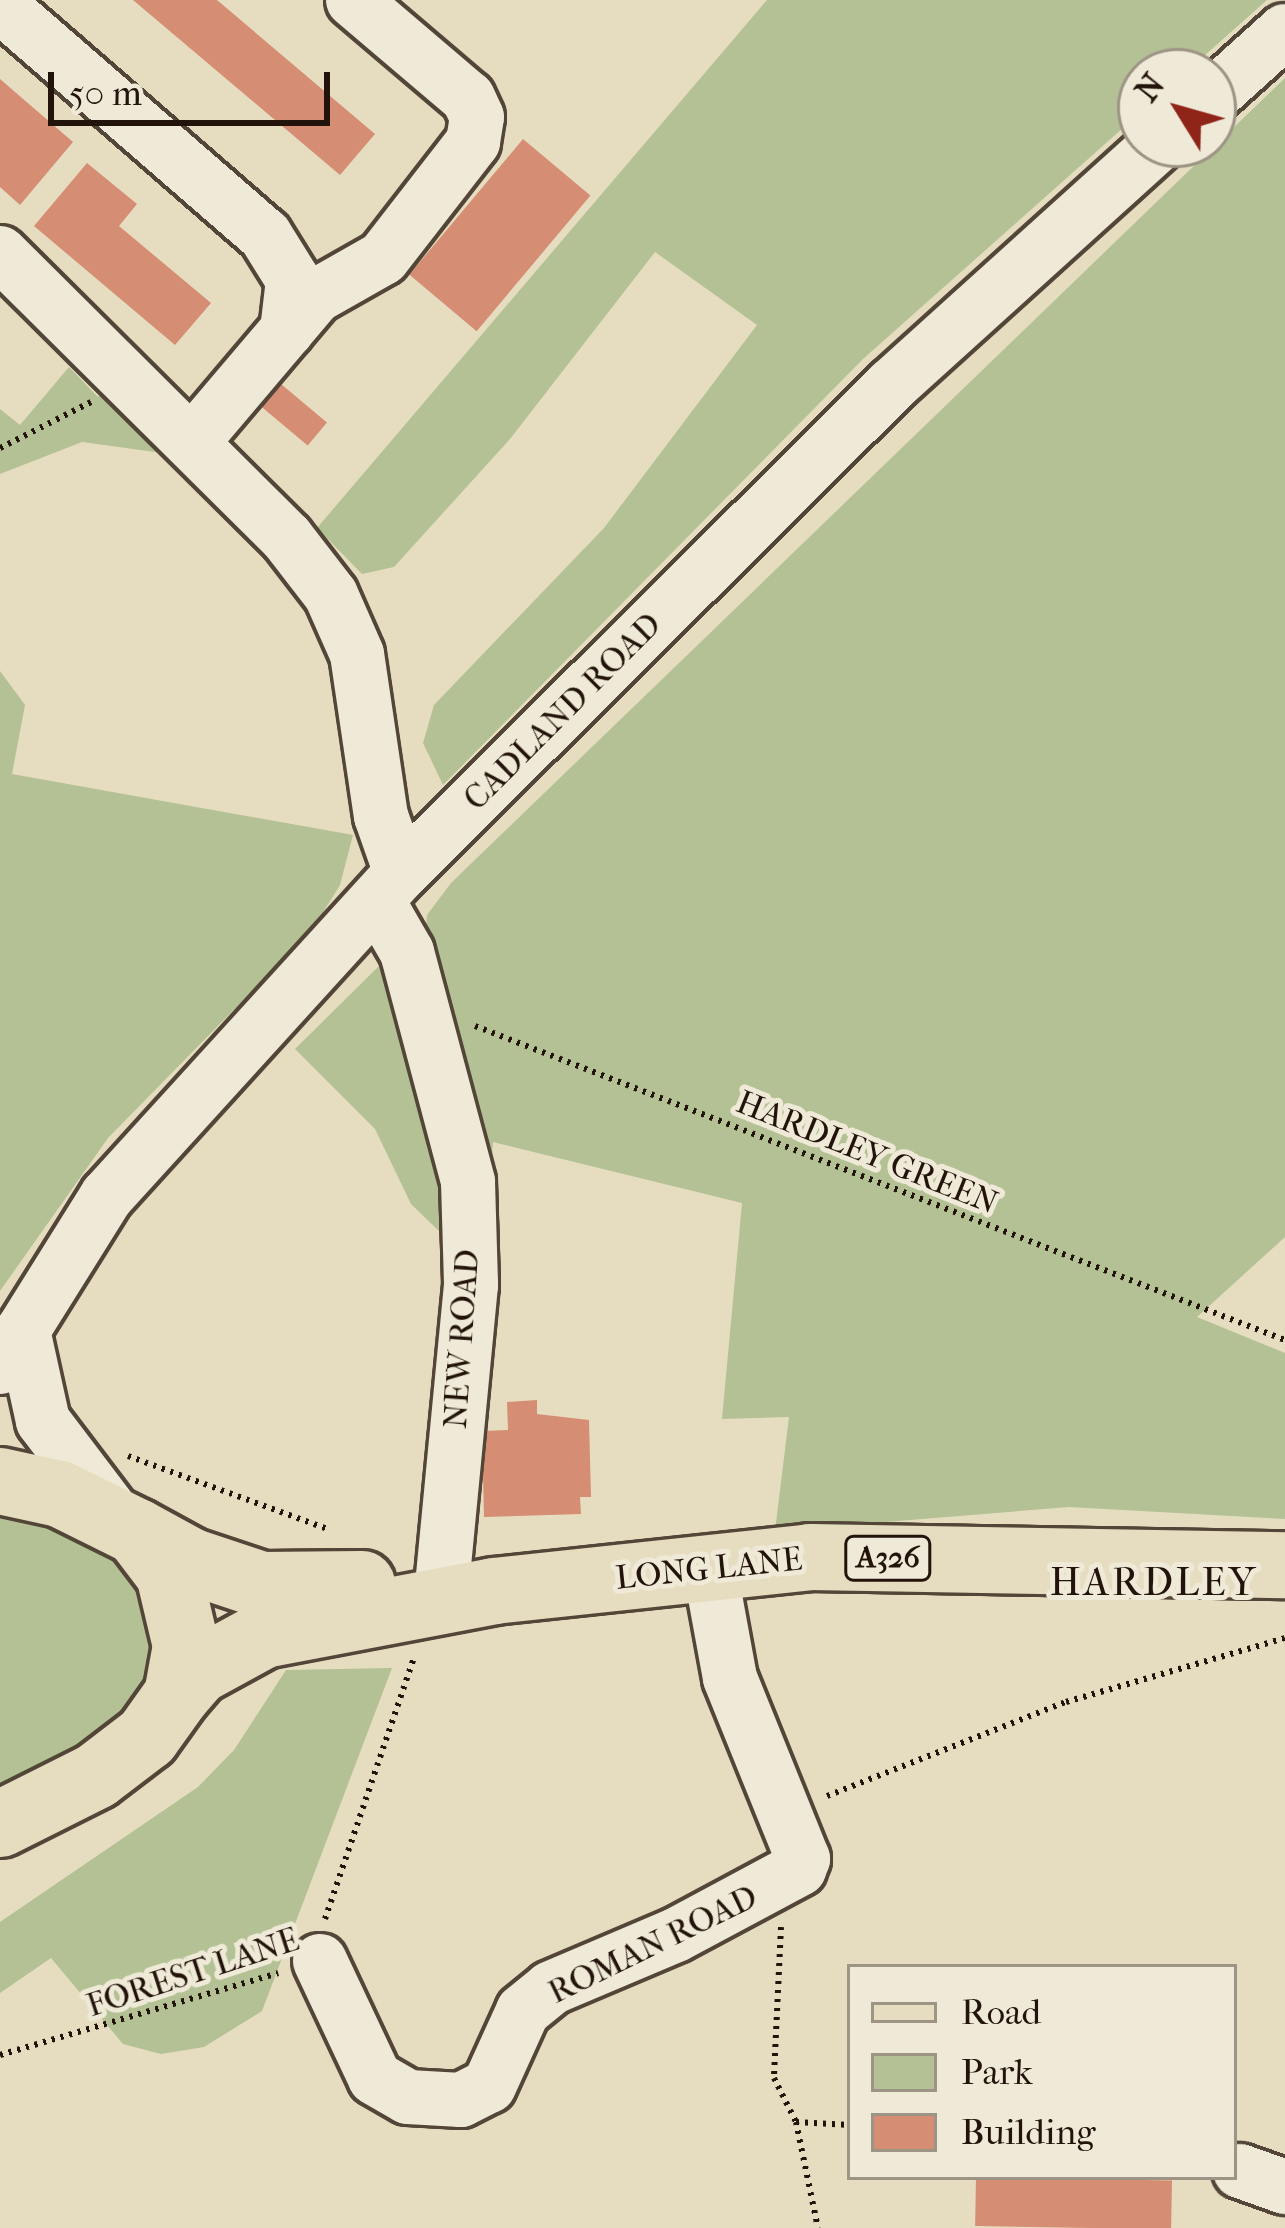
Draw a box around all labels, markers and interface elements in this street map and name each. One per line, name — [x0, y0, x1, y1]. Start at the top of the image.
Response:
scale bar — [54, 48, 336, 122]
north arrow — [1117, 48, 1237, 168]
text: N — [1127, 66, 1173, 110]
text: 50 m — [69, 72, 142, 114]
street label: CADLAND ROAD — [456, 605, 670, 819]
street label: HARDLEY GREEN — [731, 1083, 1003, 1223]
street label: NEW ROAD — [436, 1248, 488, 1430]
road number: A326 — [843, 1534, 933, 1582]
street label: LONG LANE — [614, 1539, 804, 1599]
district label: HARDLEY — [1050, 1559, 1258, 1605]
street label: ROMAN ROAD — [542, 1877, 764, 2013]
street label: FOREST LANE — [82, 1920, 304, 2026]
legend — [847, 1964, 1237, 2180]
text: Road — [961, 1991, 1041, 2033]
text: Park — [961, 2051, 1033, 2093]
text: Building — [961, 2111, 1096, 2153]

